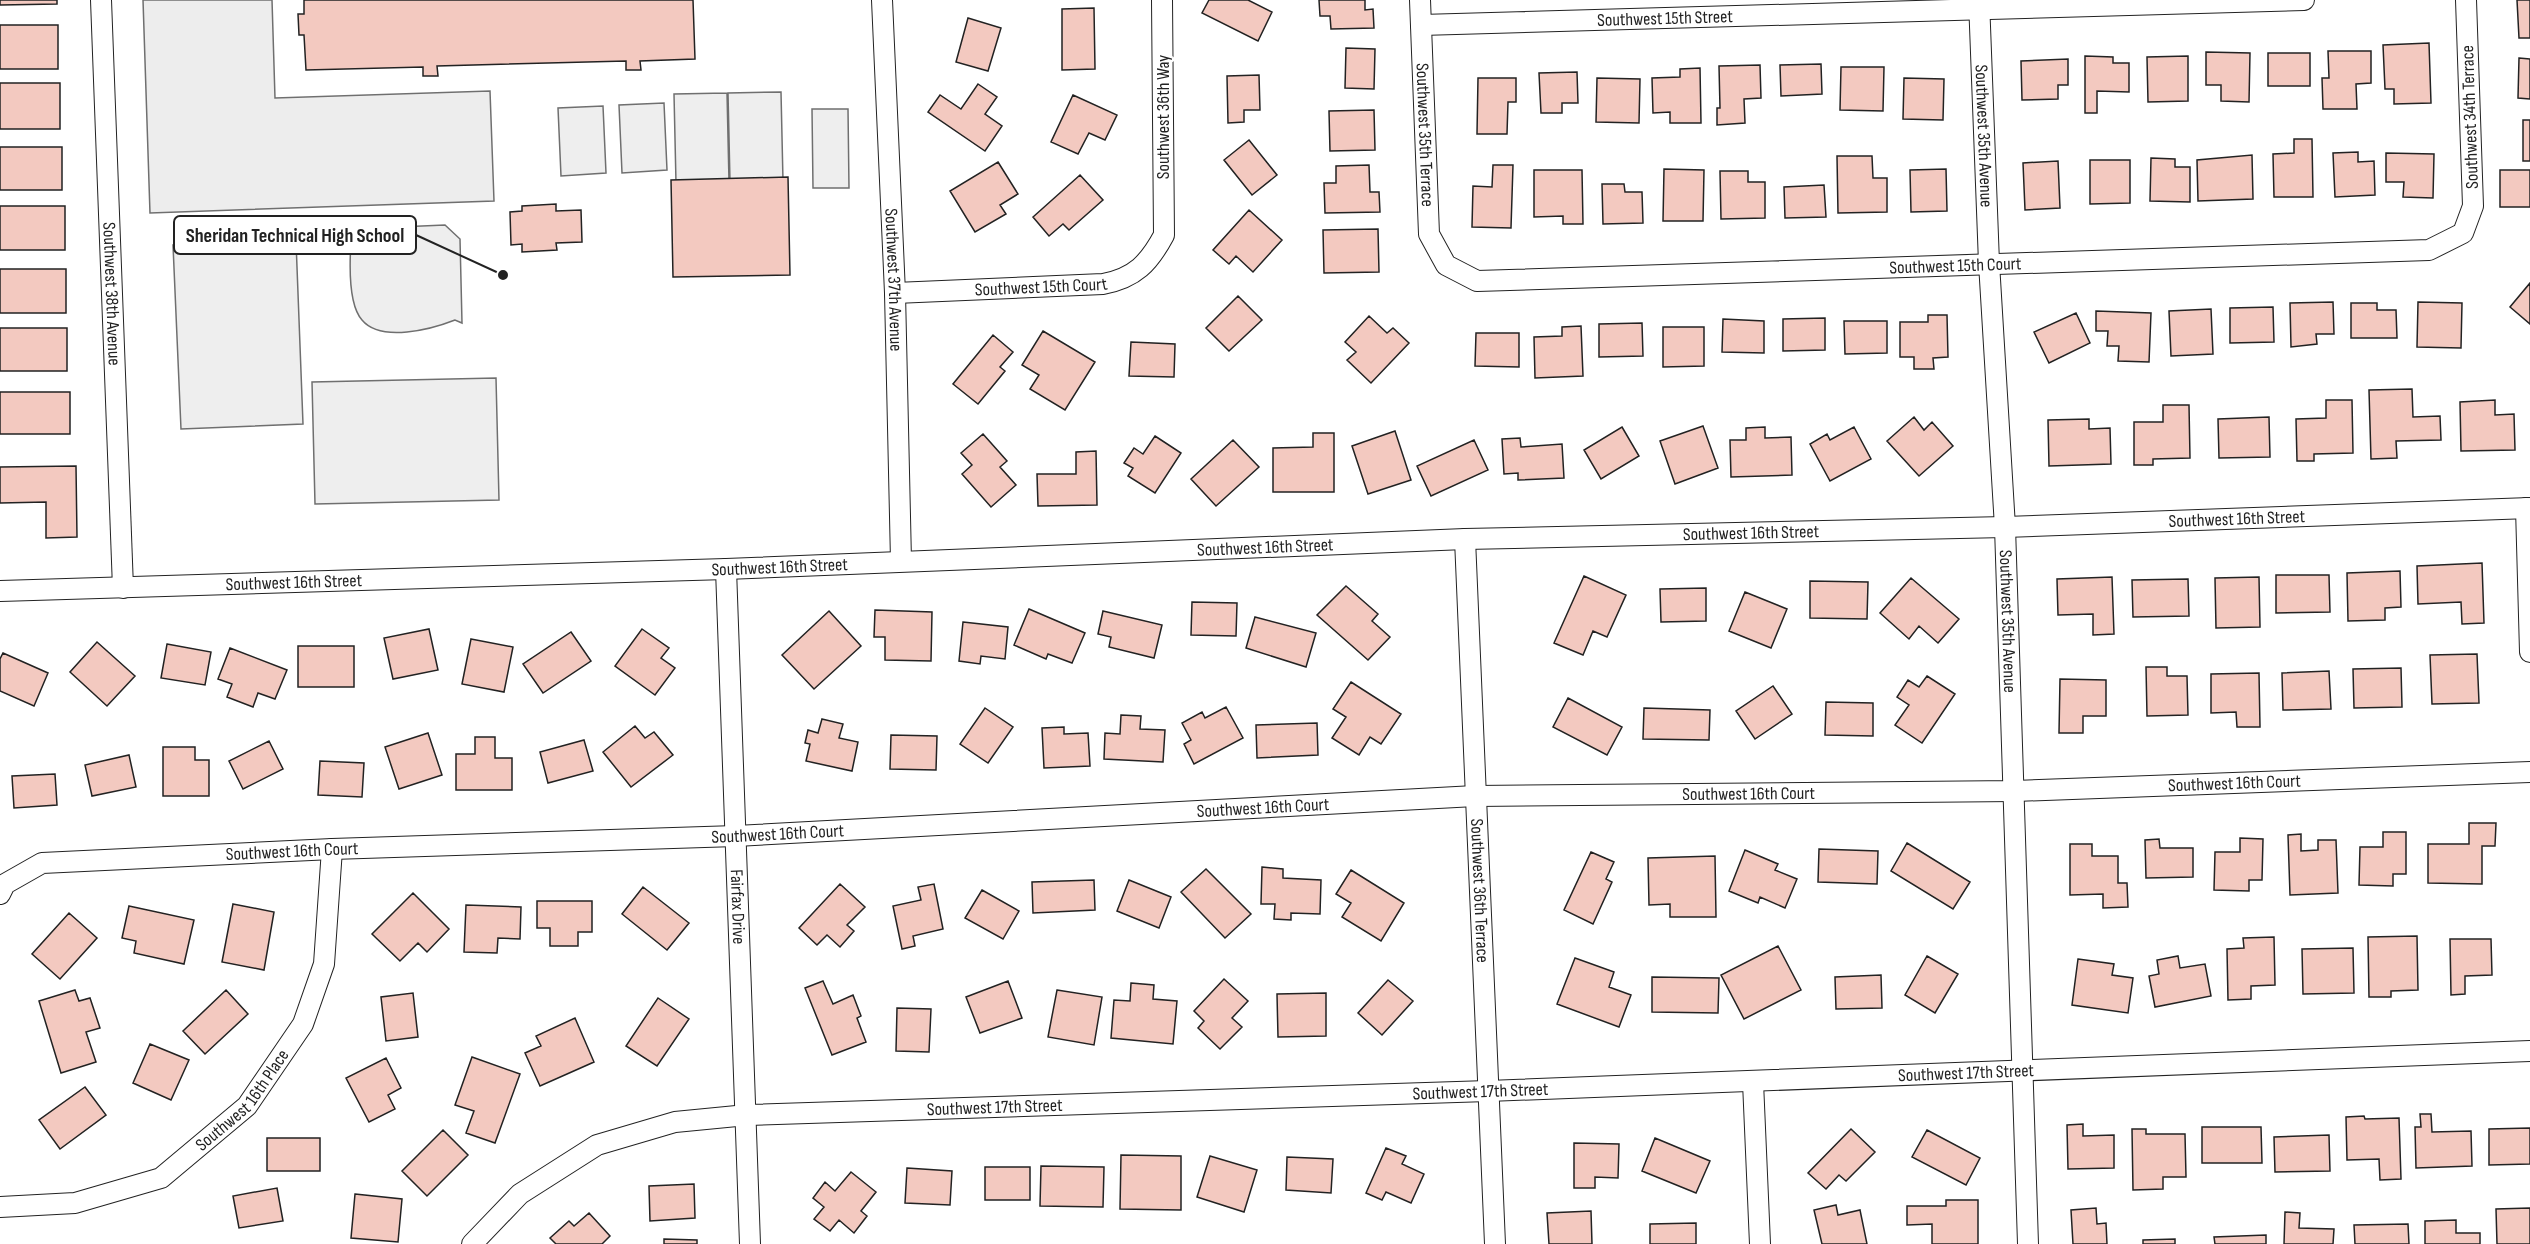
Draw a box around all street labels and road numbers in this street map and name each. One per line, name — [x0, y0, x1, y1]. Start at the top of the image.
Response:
street label: Southwest 15th Street — [1597, 6, 1734, 31]
street label: Southwest 34th Terrace — [2457, 45, 2483, 189]
street label: Southwest 36th Way — [1153, 55, 1174, 179]
street label: Southwest 35th Terrace — [1412, 63, 1438, 207]
street label: Southwest 35th Avenue — [1971, 64, 1997, 208]
street label: Southwest 37th Avenue — [881, 208, 907, 352]
street label: Southwest 38th Avenue — [99, 222, 125, 366]
street label: Southwest 15th Court — [1889, 253, 2022, 278]
street label: Southwest 15th Court — [974, 273, 1109, 300]
street label: Southwest 16th Street — [2168, 506, 2306, 532]
street label: Southwest 16th Street — [1683, 521, 1820, 545]
street label: Southwest 16th Street — [1197, 534, 1334, 560]
street label: Southwest 35th Avenue — [1995, 549, 2021, 693]
street label: Southwest 16th Street — [711, 554, 849, 580]
street label: Southwest 16th Street — [225, 570, 363, 595]
street label: Southwest 16th Court — [2168, 770, 2302, 796]
street label: Southwest 16th Court — [1682, 782, 1816, 805]
street label: Southwest 16th Court — [1196, 793, 1330, 822]
street label: Southwest 36th Terrace — [1466, 818, 1494, 963]
street label: Southwest 16th Court — [711, 820, 845, 847]
street label: Southwest 16th Court — [225, 838, 359, 865]
street label: Fairfax Drive — [726, 869, 750, 945]
street label: Southwest 16th Place — [191, 1045, 293, 1155]
street label: Southwest 17th Street — [1898, 1060, 2035, 1086]
street label: Southwest 17th Street — [1412, 1078, 1549, 1104]
street label: Southwest 17th Street — [926, 1094, 1063, 1120]

